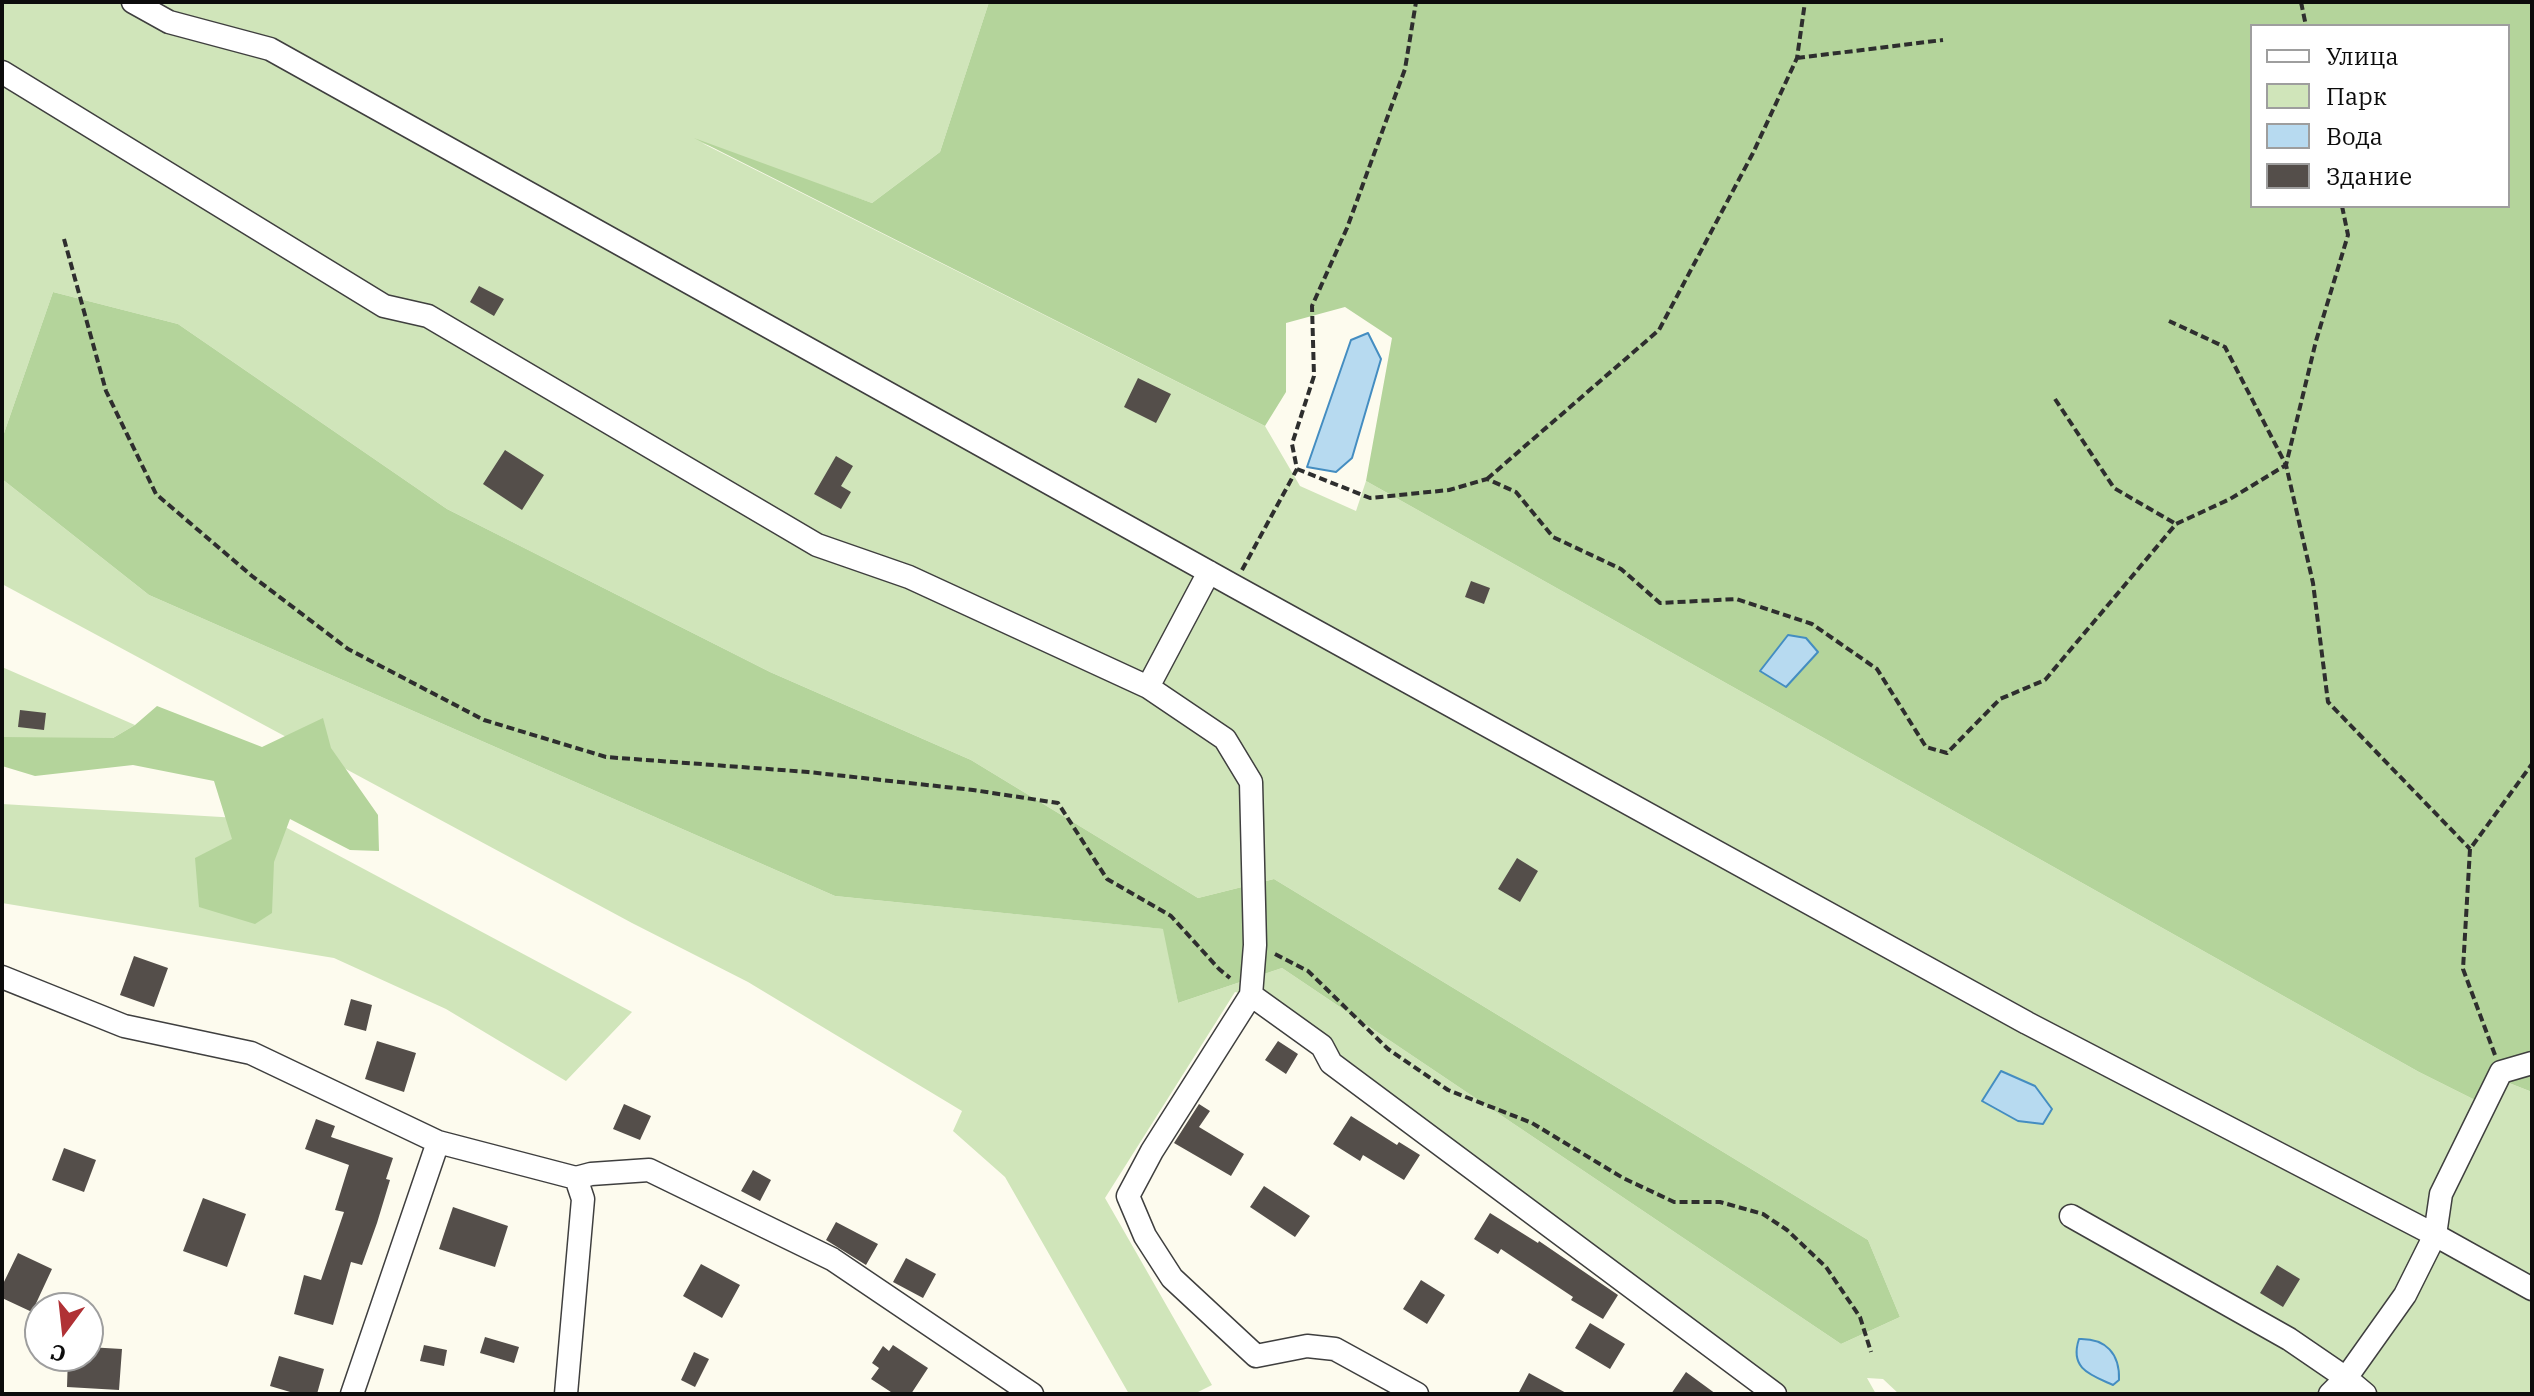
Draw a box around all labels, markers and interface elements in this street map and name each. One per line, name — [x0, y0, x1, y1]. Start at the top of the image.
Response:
legend — [2250, 24, 2510, 208]
text: Улица — [2326, 40, 2399, 72]
text: Парк — [2326, 80, 2387, 112]
text: Вода — [2326, 120, 2383, 152]
text: Здание — [2326, 160, 2412, 192]
north arrow — [24, 1292, 104, 1372]
text: С — [47, 1338, 69, 1370]

